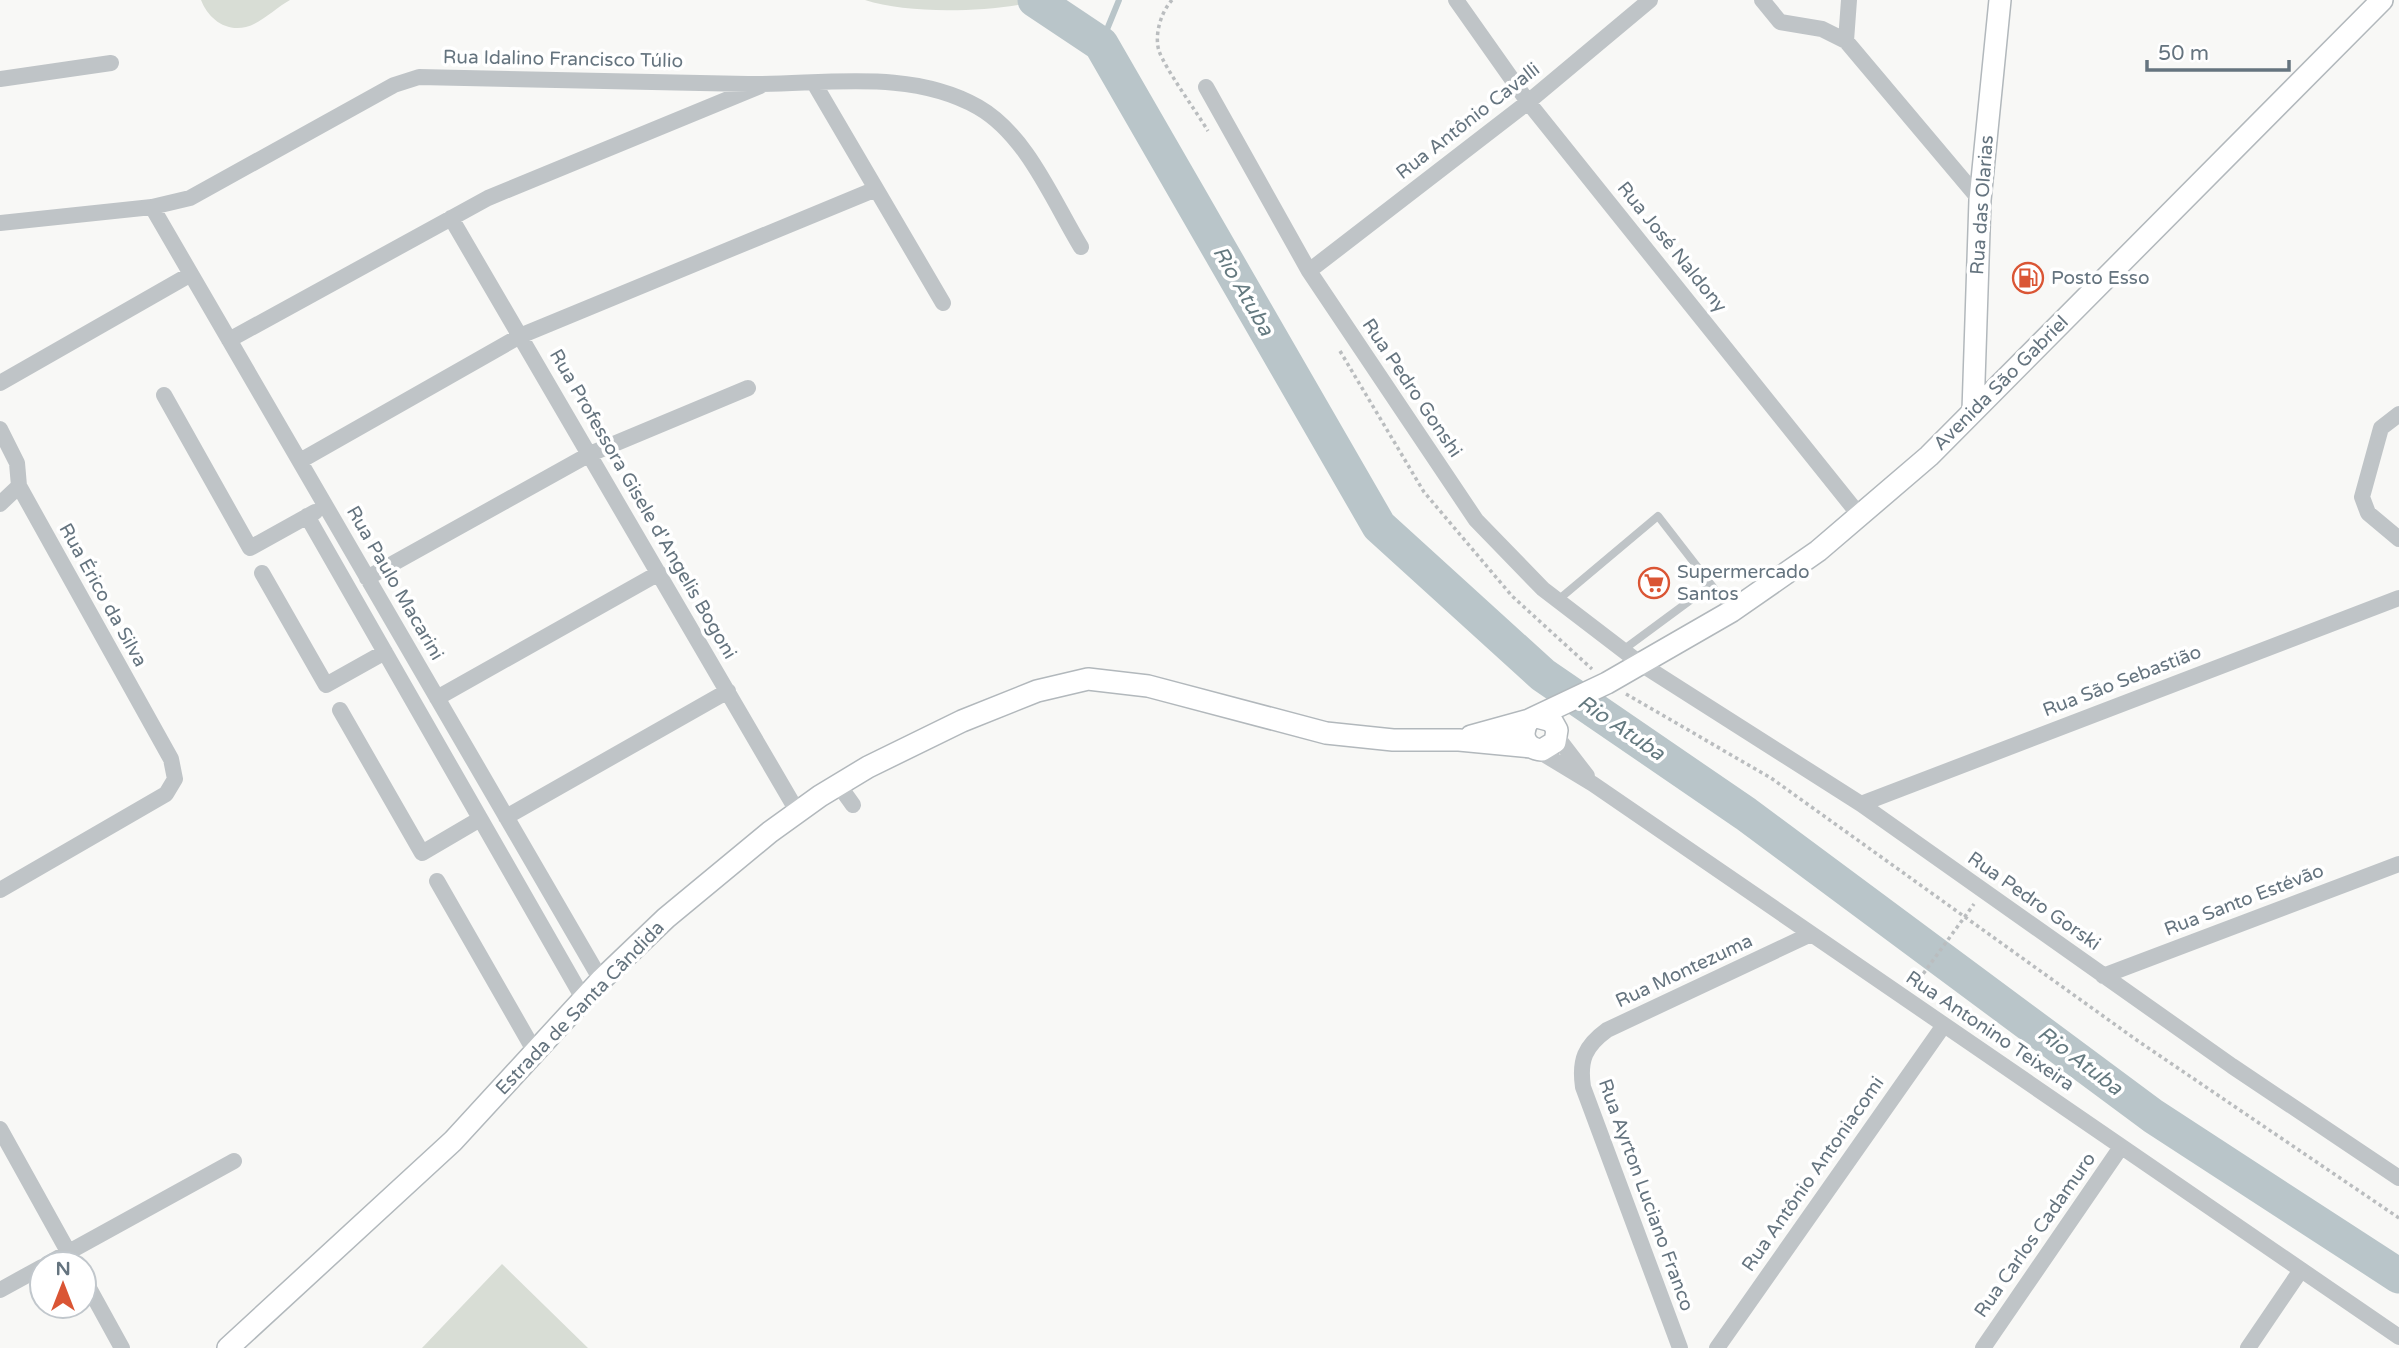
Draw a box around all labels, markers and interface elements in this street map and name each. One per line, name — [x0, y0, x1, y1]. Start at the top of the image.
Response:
scale bar — [2147, 28, 2289, 72]
text: 50 m — [2158, 41, 2209, 66]
street label: Rua Idalino Francisco Túlio — [443, 46, 683, 72]
street label: Rua Antônio Cavalli — [1392, 58, 1544, 184]
street label: Rua das Olarias — [1966, 134, 1998, 276]
street label: Rua José Naldony — [1613, 177, 1731, 317]
water label: Rio Atuba — [1207, 242, 1279, 341]
fuel station icon: Posto Esso — [2011, 261, 2045, 295]
place label: Posto Esso — [2051, 267, 2150, 289]
street label: Avenida São Gabriel — [1929, 311, 2073, 455]
street label: Rua Pedro Gonshi — [1357, 315, 1467, 461]
street label: Rua Professora Gisele d'Angelis Bogoni — [545, 345, 741, 663]
street label: Rua Paulo Macarini — [342, 502, 448, 664]
street label: Rua Érico da Silva — [54, 519, 152, 671]
place label: Supermercado Santos — [1677, 561, 1810, 605]
supermarket icon: Supermercado Santos — [1637, 566, 1671, 600]
street label: Rua São Sebastião — [2040, 641, 2204, 721]
water label: Rio Atuba — [1573, 690, 1670, 767]
street label: Rua Pedro Gorski — [1963, 847, 2105, 955]
street label: Rua Santo Estévão — [2161, 859, 2327, 941]
street label: Estrada de Santa Cândida — [491, 917, 669, 1099]
street label: Rua Montezuma — [1612, 930, 1756, 1012]
street label: Rua Antonino Teixeira — [1902, 966, 2078, 1096]
water label: Rio Atuba — [2033, 1021, 2128, 1102]
street label: Rua Antônio Antoniacomi — [1737, 1072, 1889, 1276]
street label: Rua Ayrton Luciano Franco — [1594, 1076, 1698, 1314]
street label: Rua Carlos Cadamuro — [1970, 1148, 2100, 1322]
north arrow — [28, 1250, 98, 1320]
text: N — [55, 1258, 71, 1280]

